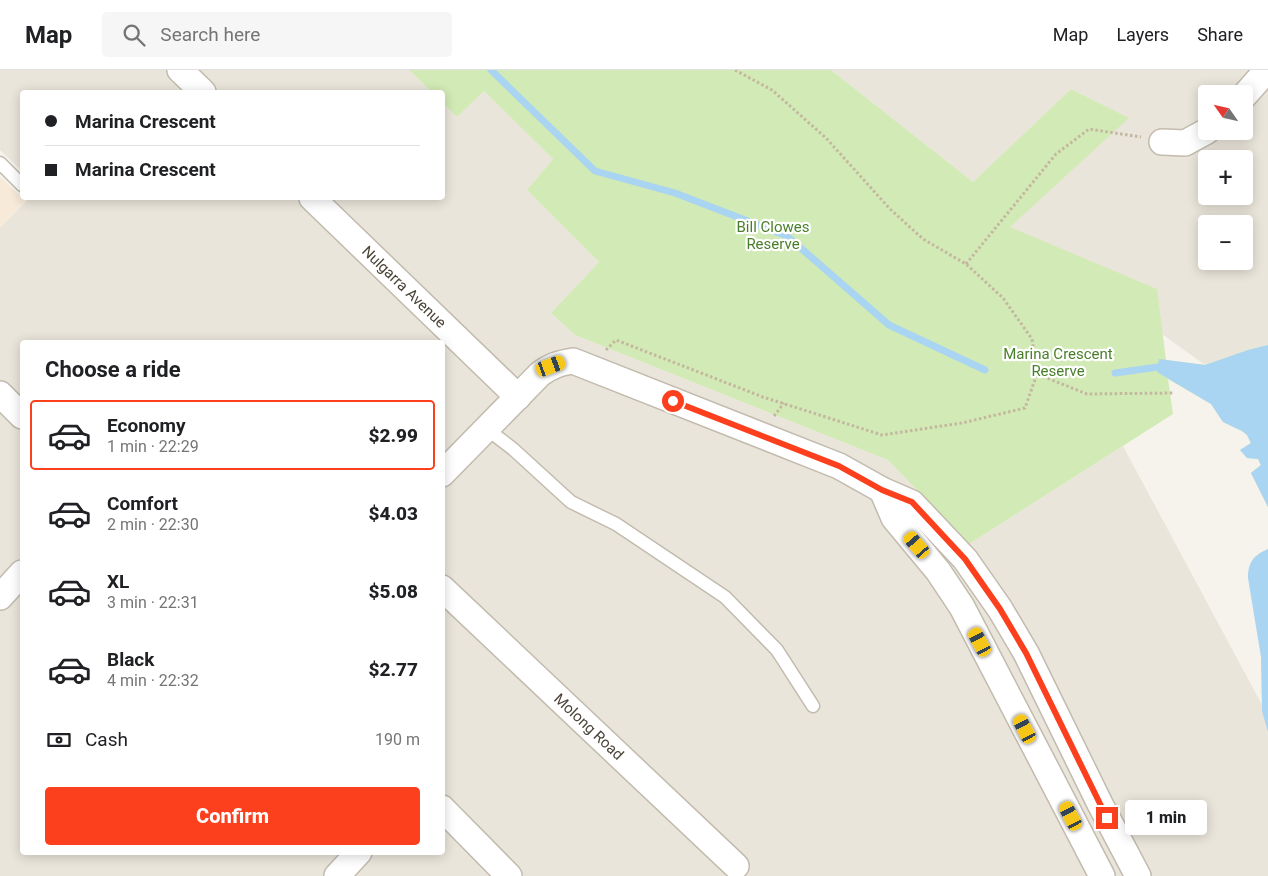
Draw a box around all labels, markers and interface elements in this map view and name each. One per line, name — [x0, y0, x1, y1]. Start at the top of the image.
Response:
search box — [102, 12, 452, 57]
text: Map — [25, 21, 72, 49]
icon: search — [120, 21, 148, 49]
text: Search here — [160, 23, 260, 46]
text: Map — [1053, 24, 1088, 45]
text: Layers — [1116, 24, 1169, 45]
text: Share — [1197, 24, 1243, 45]
north arrow — [1198, 85, 1252, 140]
map controls — [1198, 85, 1253, 270]
text: Marina Crescent — [75, 110, 216, 133]
button: + — [1198, 150, 1253, 205]
text: Marina Crescent — [75, 158, 216, 181]
button: − — [1198, 215, 1253, 270]
park label: Bill Clowes Reserve — [737, 218, 809, 253]
street label: Nulgarra Avenue — [358, 242, 450, 332]
park label: Marina Crescent Reserve — [1003, 345, 1113, 380]
car — [534, 354, 567, 378]
text: Choose a ride — [45, 357, 181, 382]
route start — [662, 390, 684, 412]
icon: car — [47, 413, 92, 458]
text: Economy — [107, 414, 186, 437]
text: $2.99 — [369, 424, 418, 447]
text: 1 min · 22:29 — [107, 437, 199, 456]
icon: car — [47, 491, 92, 536]
text: Comfort — [107, 492, 178, 515]
text: $4.03 — [369, 502, 418, 525]
text: 2 min · 22:30 — [107, 515, 199, 534]
car — [901, 529, 932, 561]
icon: car — [47, 569, 92, 614]
text: XL — [107, 570, 129, 593]
text: $5.08 — [369, 580, 418, 603]
text: 3 min · 22:31 — [107, 593, 199, 612]
car — [966, 625, 993, 659]
icon: car — [47, 647, 92, 692]
text: Black — [107, 648, 154, 671]
text: $2.77 — [369, 658, 418, 681]
text: 4 min · 22:32 — [107, 671, 199, 690]
street label: Molong Road — [550, 690, 627, 764]
car — [1011, 712, 1038, 746]
icon: cash — [45, 726, 73, 754]
text: Cash — [85, 728, 128, 751]
text: 190 m — [375, 730, 420, 749]
button: Confirm — [45, 787, 420, 845]
car — [1057, 799, 1084, 833]
callout: 1 min — [1124, 800, 1207, 836]
route end — [1096, 807, 1118, 829]
text: 1 min — [1146, 808, 1186, 827]

